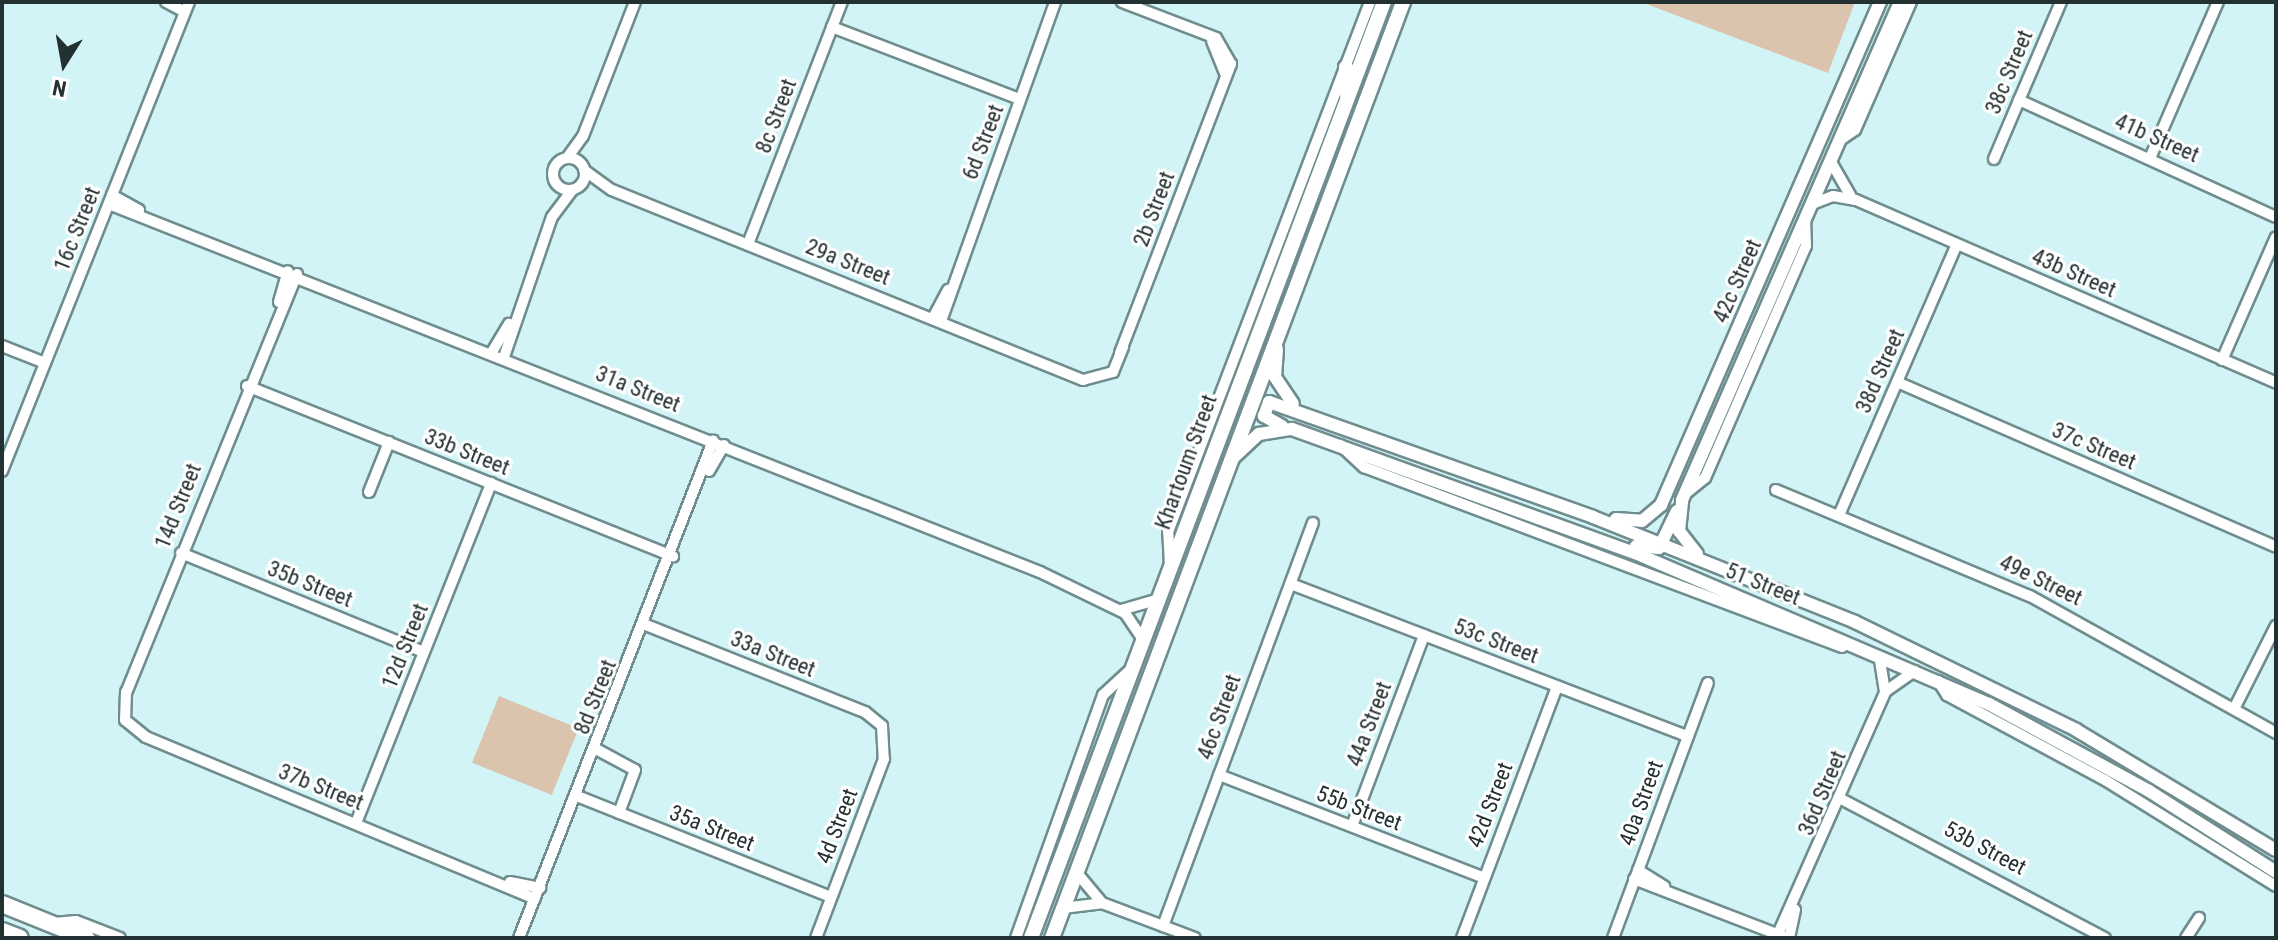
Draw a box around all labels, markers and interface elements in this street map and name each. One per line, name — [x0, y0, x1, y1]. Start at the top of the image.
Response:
north arrow — [24, 24, 104, 104]
street label: 38c Street — [1980, 26, 2038, 118]
text: N — [50, 74, 68, 102]
street label: 8c Street — [750, 75, 802, 157]
street label: 6d Street — [957, 101, 1009, 183]
street label: 41b Street — [2111, 108, 2203, 168]
street label: 2b Street — [1128, 168, 1180, 250]
street label: 16c Street — [48, 183, 106, 275]
street label: 29a Street — [802, 233, 894, 291]
street label: 42c Street — [1707, 235, 1767, 327]
street label: 43b Street — [2028, 243, 2120, 303]
street label: 38d Street — [1850, 325, 1910, 417]
street label: 31a Street — [592, 360, 684, 418]
street label: Khartoum Street — [1149, 391, 1223, 533]
street label: 37c Street — [2048, 417, 2140, 475]
street label: 33b Street — [421, 423, 513, 481]
street label: 14d Street — [149, 460, 207, 552]
street label: 49e Street — [1995, 549, 2087, 611]
street label: 35b Street — [264, 555, 356, 613]
street label: 51 Street — [1722, 557, 1804, 611]
street label: 12d Street — [376, 600, 434, 692]
street label: 53c Street — [1450, 613, 1542, 669]
street label: 33a Street — [727, 625, 819, 683]
street label: 8d Street — [568, 656, 622, 738]
street label: 46c Street — [1191, 671, 1247, 763]
street label: 44a Street — [1341, 678, 1397, 770]
street label: 36d Street — [1792, 747, 1852, 839]
street label: 40a Street — [1613, 757, 1669, 849]
street label: 37b Street — [275, 758, 367, 816]
street label: 42d Street — [1462, 759, 1518, 851]
street label: 55b Street — [1313, 780, 1405, 836]
street label: 4d Street — [811, 785, 863, 867]
street label: 35a Street — [666, 799, 758, 857]
street label: 53b Street — [1939, 815, 2031, 881]

